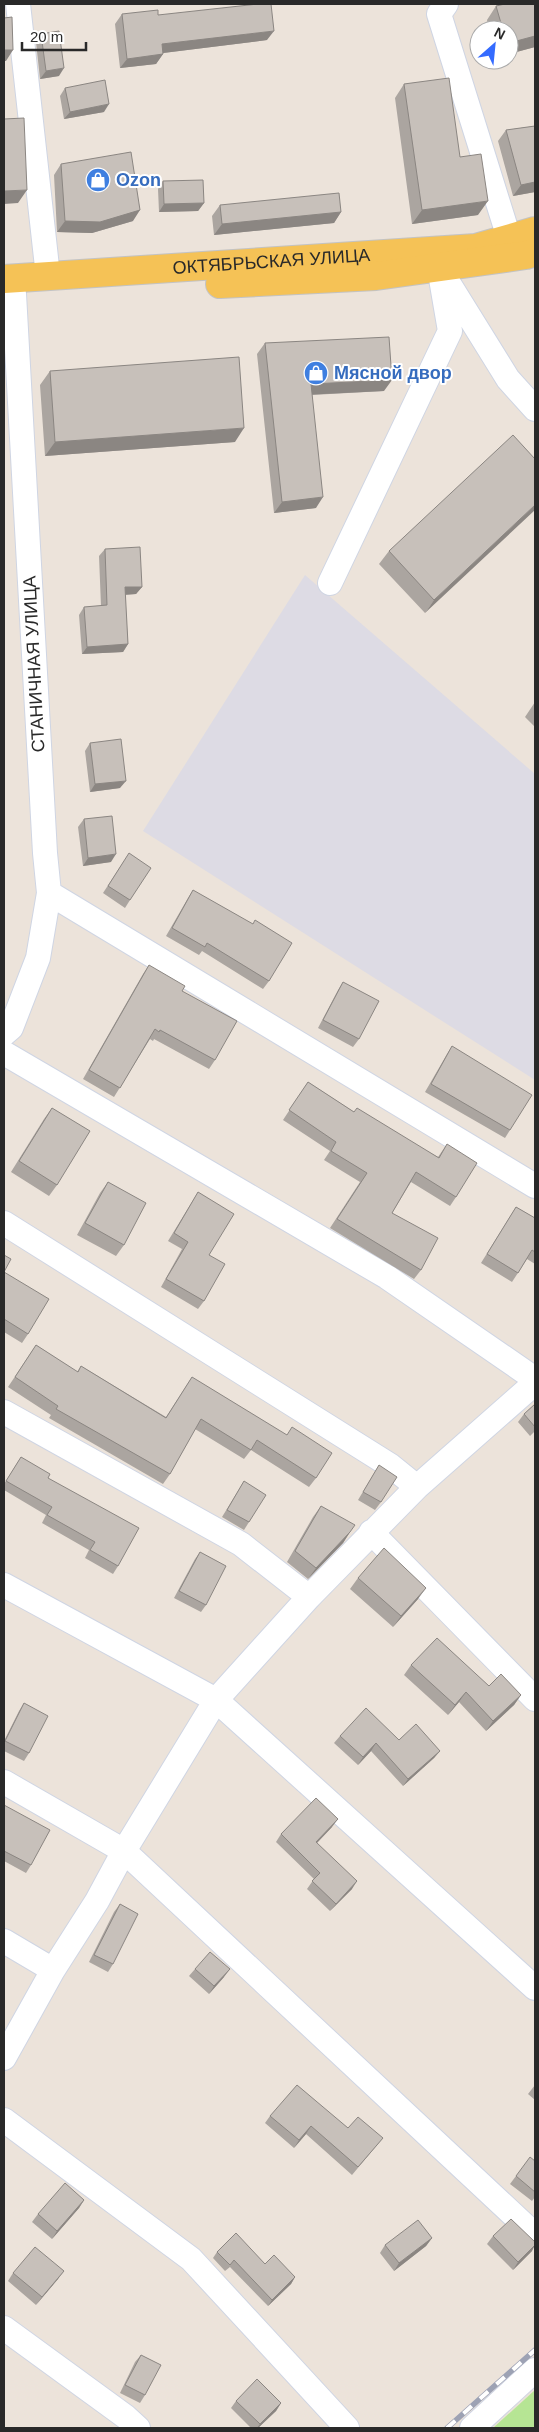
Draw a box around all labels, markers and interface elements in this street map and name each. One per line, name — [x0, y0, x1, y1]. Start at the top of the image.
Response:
scale bar — [22, 20, 86, 52]
north arrow — [469, 20, 519, 70]
text: N — [492, 24, 508, 43]
text: 20 m — [30, 28, 63, 45]
shop icon: Ozon — [85, 167, 111, 193]
place label: Ozon — [116, 170, 161, 190]
street label: ОКТЯБРЬСКАЯ УЛИЦА — [172, 245, 371, 278]
shop icon: Мясной двор — [303, 360, 329, 386]
place label: Мясной двор — [334, 363, 452, 383]
street label: СТАНИЧНАЯ УЛИЦА — [19, 575, 49, 753]

